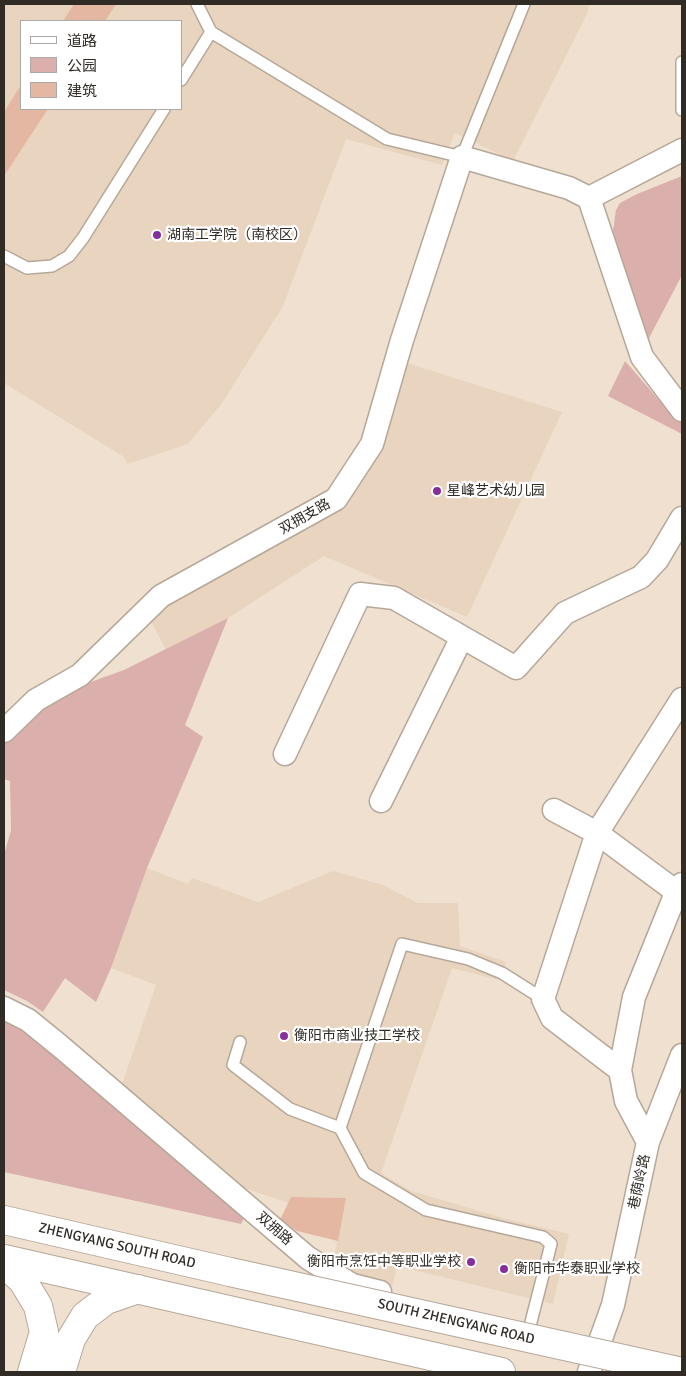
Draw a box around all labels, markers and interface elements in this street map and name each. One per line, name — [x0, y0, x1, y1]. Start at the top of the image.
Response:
legend — [20, 20, 182, 110]
text: 道路 — [67, 32, 97, 50]
text: 公园 — [67, 57, 97, 75]
text: 建筑 — [67, 82, 97, 100]
place label: 湖南工学院（南校区） — [167, 227, 307, 243]
marker: 湖南工学院（南校区） — [151, 229, 163, 241]
place label: 星峰艺术幼儿园 — [447, 483, 545, 499]
marker: 星峰艺术幼儿园 — [431, 485, 443, 497]
street label: 双拥支路 — [277, 496, 333, 538]
place label: 衡阳市商业技工学校 — [294, 1028, 420, 1044]
marker: 衡阳市商业技工学校 — [278, 1030, 290, 1042]
street label: 巷荫岭路 — [626, 1153, 654, 1211]
street label: 双拥路 — [253, 1209, 295, 1249]
street label: ZHENGYANG SOUTH ROAD — [37, 1220, 197, 1272]
place label: 衡阳市烹饪中等职业学校 — [307, 1254, 461, 1270]
marker: 衡阳市烹饪中等职业学校 — [465, 1256, 477, 1268]
place label: 衡阳市华泰职业学校 — [514, 1261, 640, 1277]
marker: 衡阳市华泰职业学校 — [498, 1263, 510, 1275]
street label: SOUTH ZHENGYANG ROAD — [376, 1296, 536, 1348]

